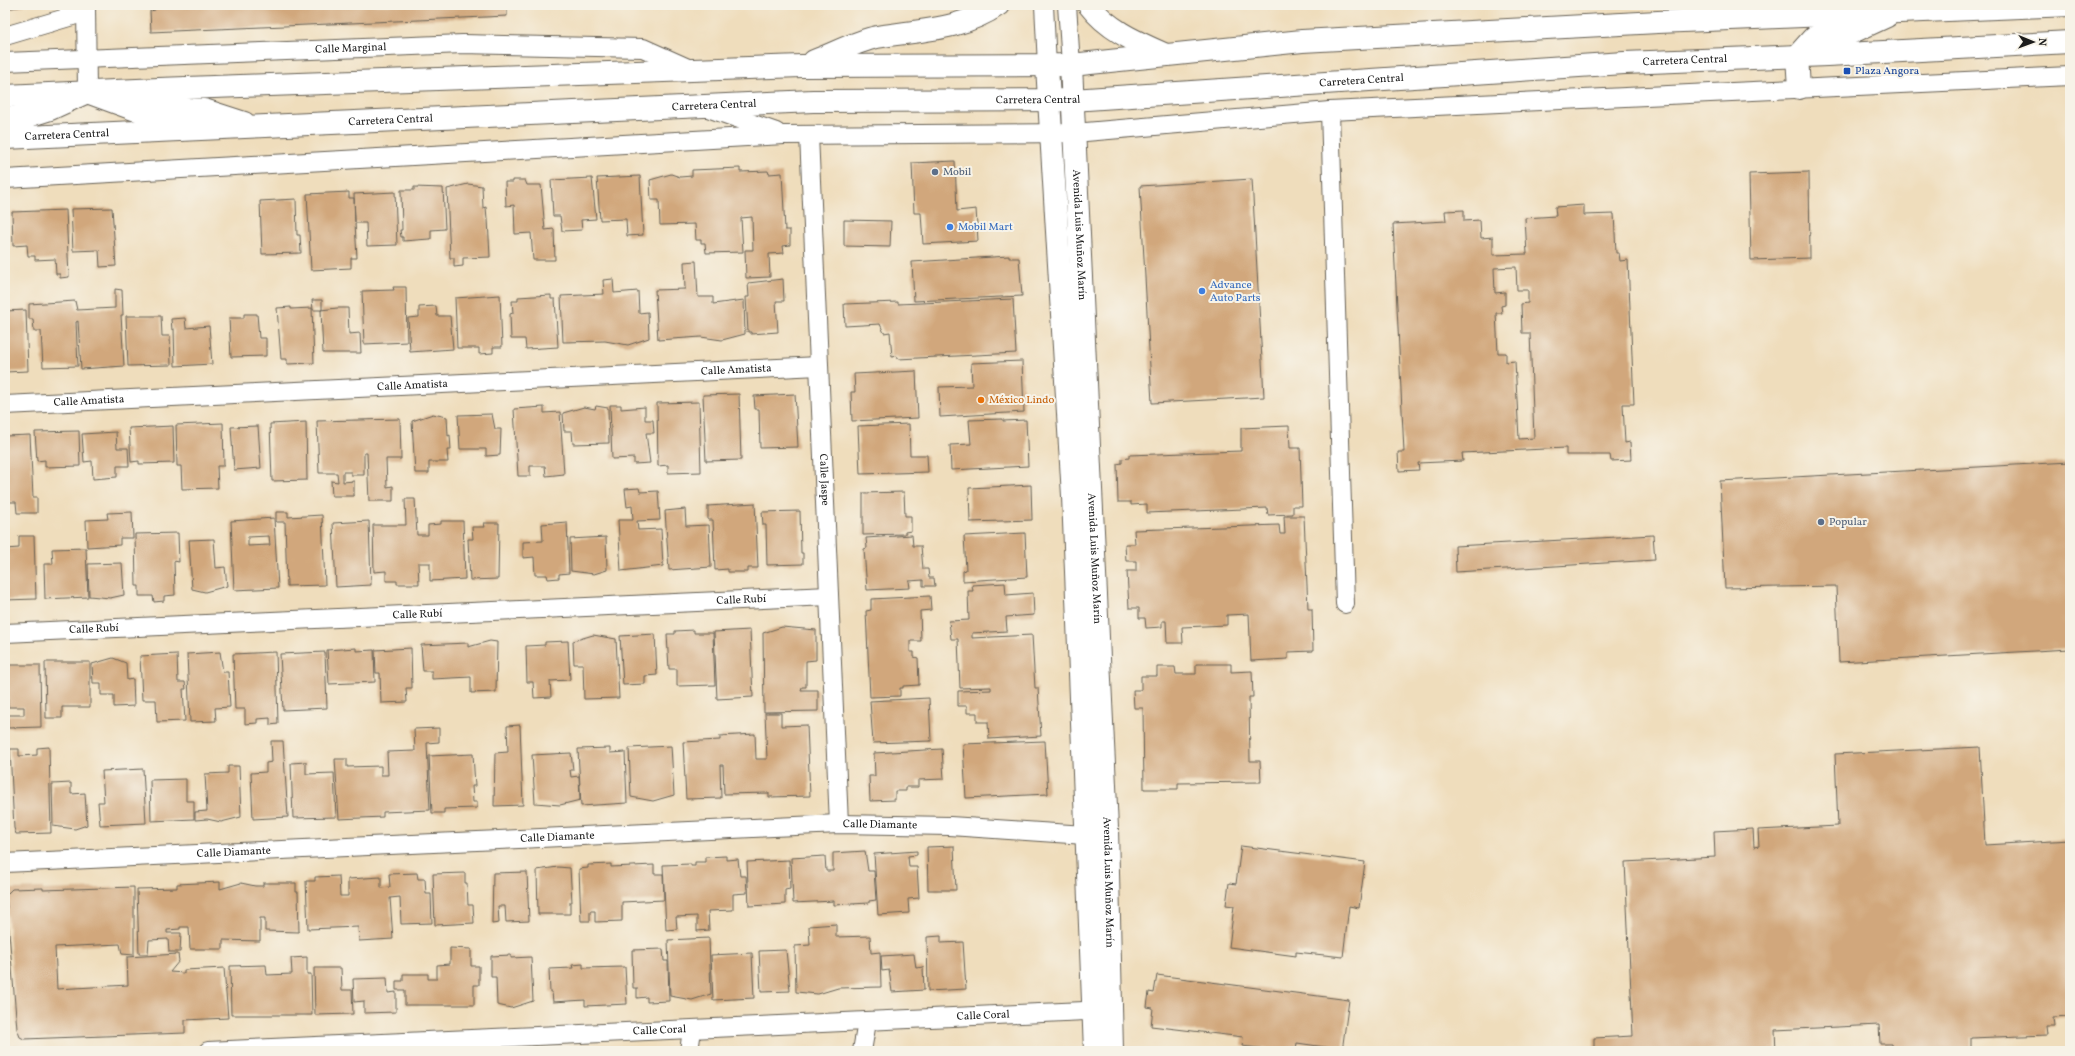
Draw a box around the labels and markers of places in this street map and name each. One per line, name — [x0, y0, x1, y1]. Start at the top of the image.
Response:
place label: Plaza Angora — [1855, 64, 1920, 79]
marker: Plaza Angora — [1842, 66, 1852, 76]
place label: Mobil — [943, 165, 971, 180]
marker: Mobil — [930, 167, 940, 177]
place label: Mobil Mart — [958, 220, 1013, 235]
marker: Mobil Mart — [945, 222, 955, 232]
place label: Advance Auto Parts — [1210, 278, 1261, 306]
marker: Advance Auto Parts — [1197, 286, 1207, 296]
place label: México Lindo — [989, 393, 1054, 408]
marker: México Lindo — [976, 395, 986, 405]
place label: Popular — [1829, 515, 1867, 530]
marker: Popular — [1816, 517, 1826, 527]

